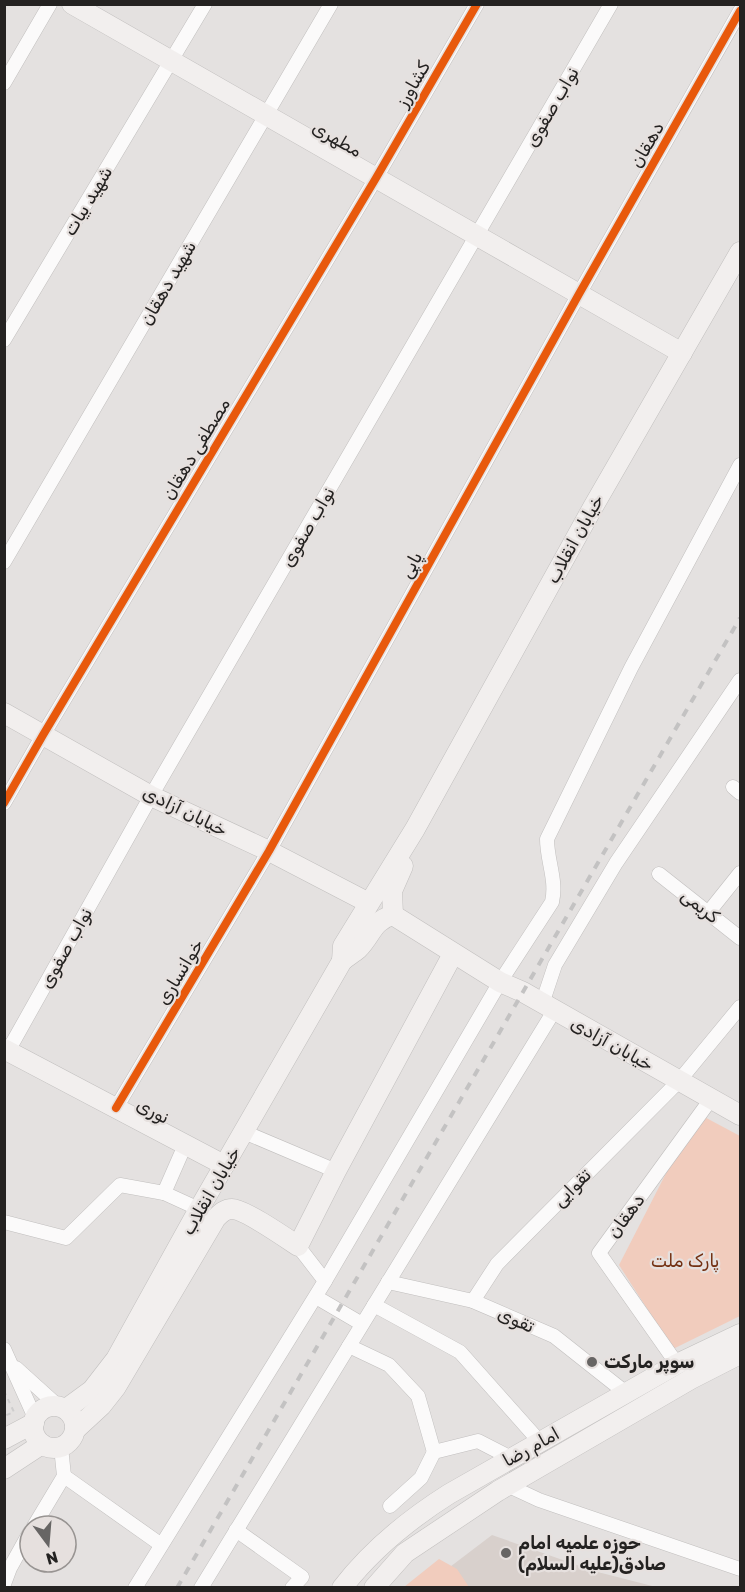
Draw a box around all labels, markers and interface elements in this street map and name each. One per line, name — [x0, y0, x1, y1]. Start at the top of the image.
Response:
street label: کشاورز — [391, 57, 435, 112]
street label: نواب صفوی — [520, 63, 584, 151]
street label: مطهری — [308, 116, 366, 162]
street label: دهقان — [625, 118, 669, 172]
street label: شهید بیات — [59, 162, 117, 240]
street label: شهید دهقان — [135, 237, 201, 329]
street label: مصطفی دهقان — [157, 394, 235, 504]
street label: نواب صفوی — [276, 483, 340, 571]
street label: خیابان انقلاب — [542, 491, 608, 587]
street label: پاپی — [395, 548, 428, 583]
street label: خیابان آزادی — [139, 781, 231, 841]
street label: کریمی — [676, 884, 724, 928]
street label: نواب صفوی — [35, 904, 97, 992]
street label: خوانساری — [152, 935, 208, 1009]
street label: خیابان آزادی — [567, 1012, 657, 1076]
street label: نوری — [133, 1093, 173, 1129]
street label: خیابان انقلاب — [177, 1143, 245, 1239]
street label: تقوایی — [548, 1164, 596, 1212]
street label: دهقان — [603, 1190, 649, 1242]
park label: پارک ملت — [651, 1250, 719, 1273]
street label: تقوی — [494, 1302, 538, 1338]
place label: سوپر مارکت — [604, 1351, 694, 1374]
marker: سوپر مارکت — [585, 1355, 599, 1369]
street label: امام رضا — [499, 1422, 563, 1472]
north arrow — [18, 1514, 78, 1574]
place label: حوزه علمیه امام صادق(علیه السلام) — [518, 1532, 666, 1576]
marker: حوزه علمیه امام صادق(علیه السلام) — [499, 1546, 513, 1560]
text: N — [44, 1547, 60, 1569]

